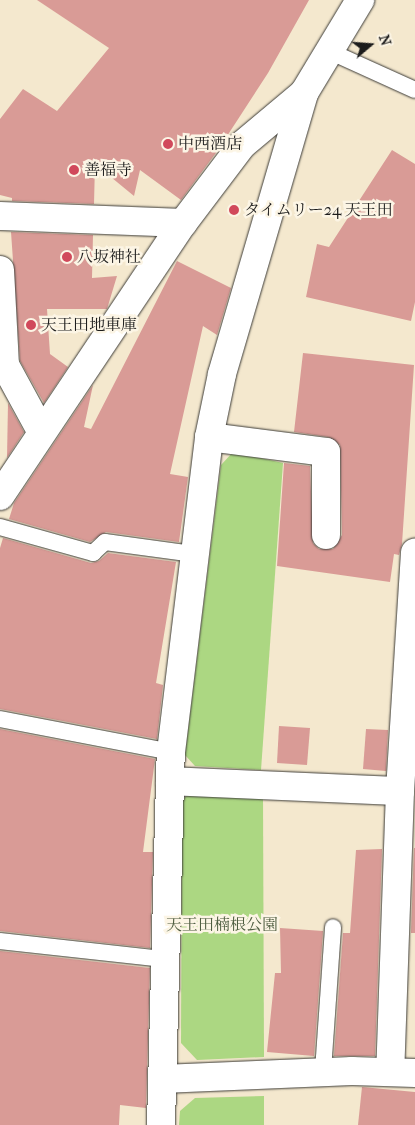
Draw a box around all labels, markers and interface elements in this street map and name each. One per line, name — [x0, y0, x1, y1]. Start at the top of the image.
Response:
north arrow — [345, 20, 395, 70]
text: N — [375, 33, 394, 48]
place label: 中西酒店 — [178, 134, 242, 154]
marker: 中西酒店 — [162, 138, 174, 150]
place label: 善福寺 — [84, 160, 132, 180]
marker: 善福寺 — [68, 164, 80, 176]
place label: タイムリー24 天王田 — [244, 200, 393, 220]
marker: タイムリー24 天王田 — [228, 204, 240, 216]
place label: 八坂神社 — [77, 247, 141, 267]
marker: 八坂神社 — [61, 251, 73, 263]
place label: 天王田地車庫 — [41, 315, 137, 335]
marker: 天王田地車庫 — [25, 319, 37, 331]
park label: 天王田楠根公園 — [166, 915, 278, 935]

